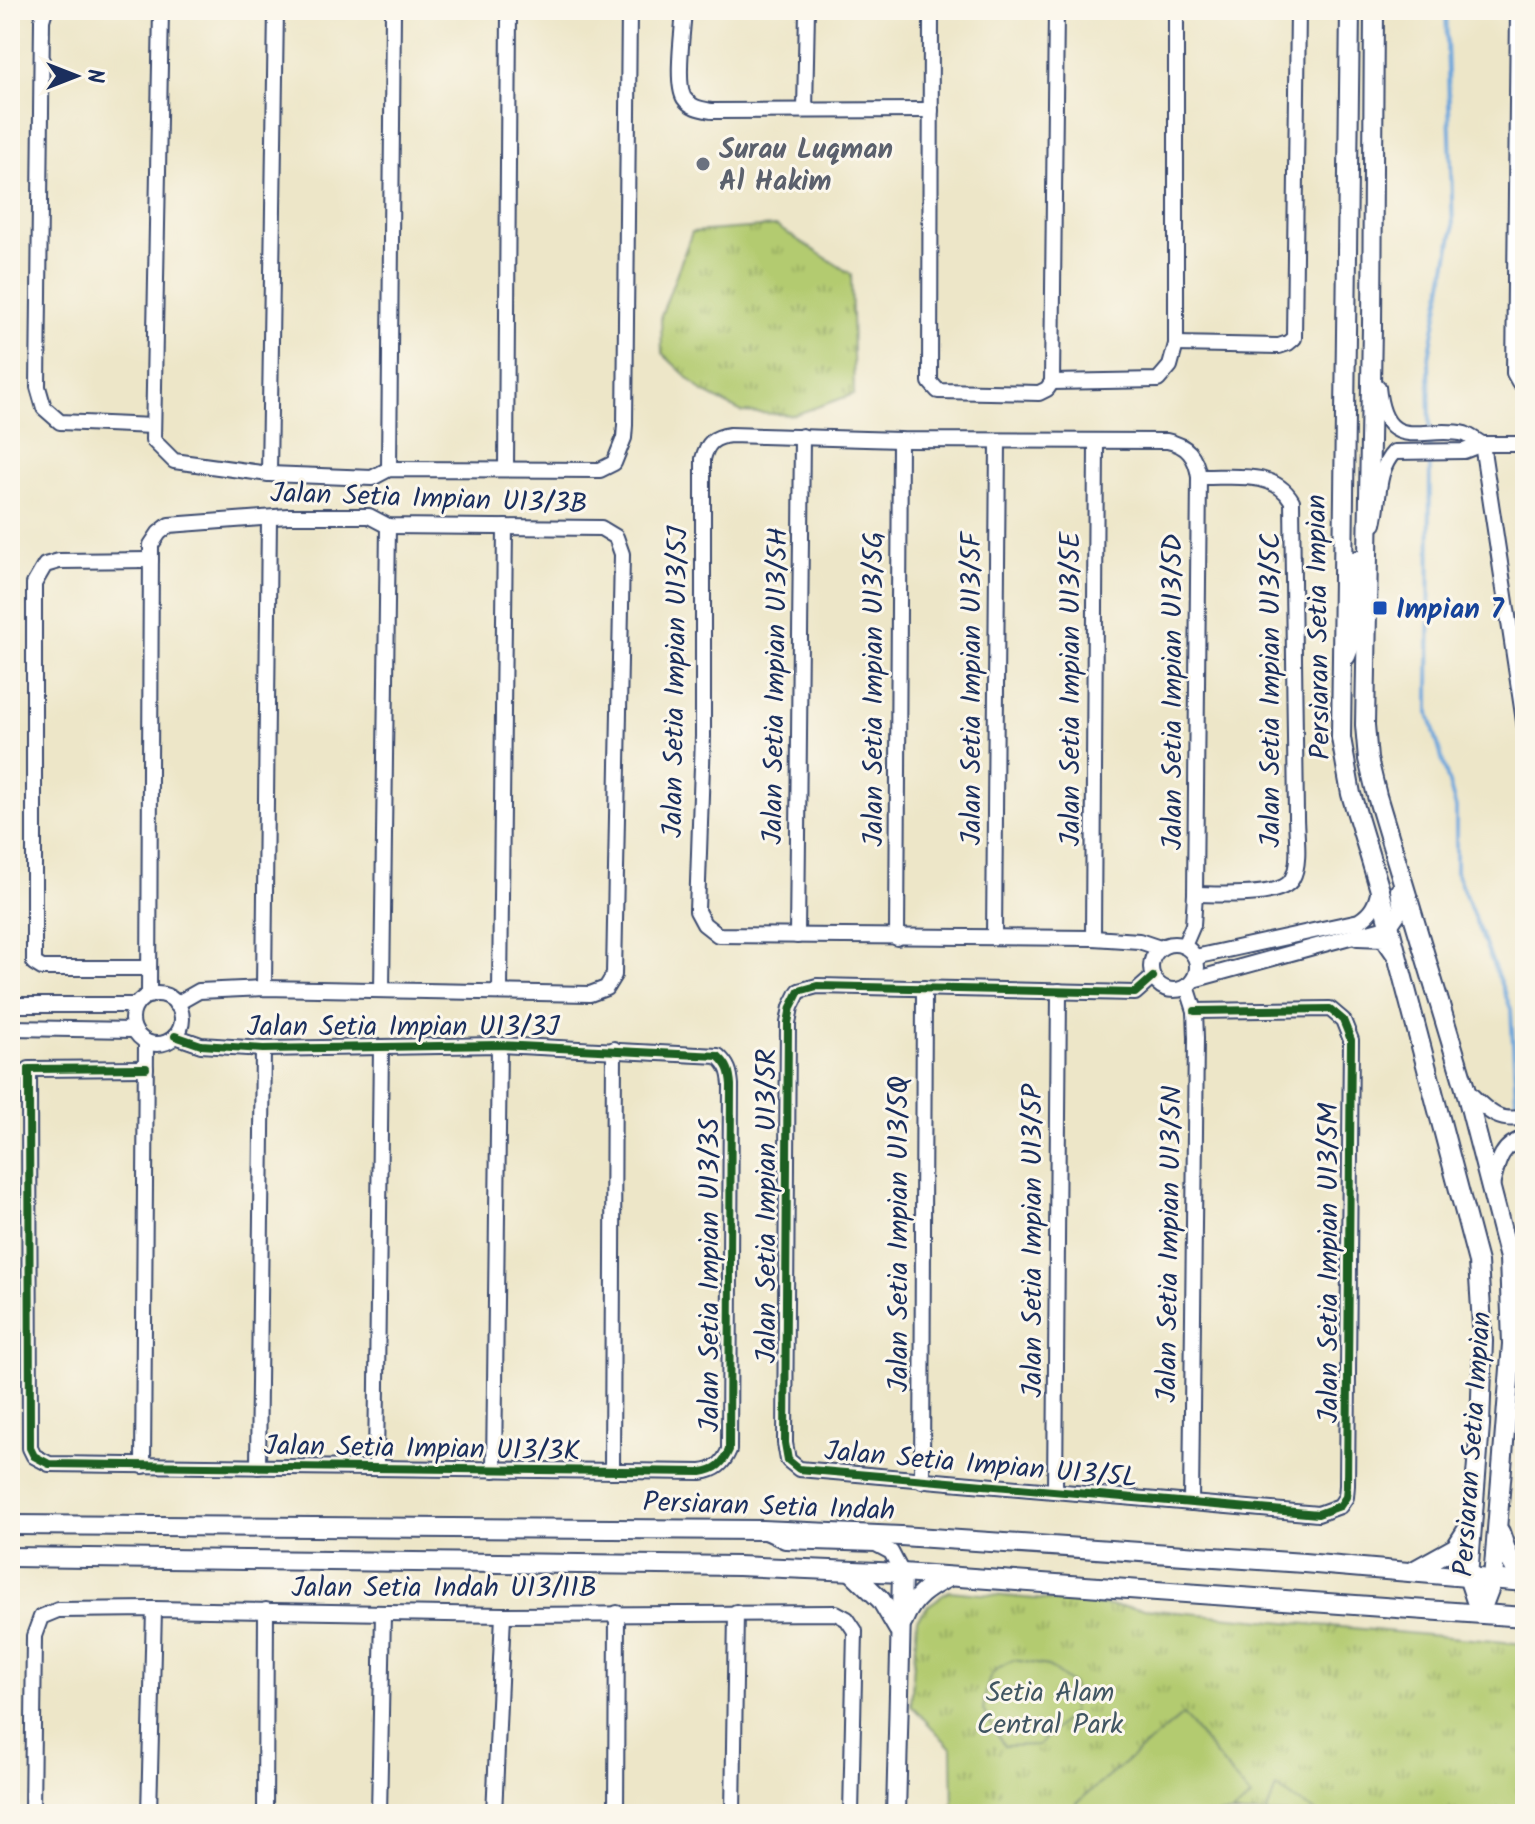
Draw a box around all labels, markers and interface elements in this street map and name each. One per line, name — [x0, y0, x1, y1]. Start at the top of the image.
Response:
north arrow — [36, 36, 116, 116]
text: N — [76, 69, 111, 83]
place label: Surau Luqman Al Hakim — [719, 128, 893, 205]
marker: Surau Luqman Al Hakim — [694, 155, 712, 173]
street label: Jalan Setia Impian U13/3B — [270, 471, 588, 528]
street label: Persiaran Setia Impian — [1295, 494, 1344, 760]
street label: Jalan Setia Impian U13/5J — [651, 525, 702, 838]
street label: Jalan Setia Impian U13/5H — [751, 527, 802, 845]
street label: Jalan Setia Impian U13/5F — [950, 530, 995, 846]
street label: Jalan Setia Impian U13/5G — [852, 531, 897, 847]
street label: Jalan Setia Impian U13/5E — [1049, 531, 1094, 846]
street label: Jalan Setia Impian U13/5C — [1249, 532, 1294, 848]
street label: Jalan Setia Impian U13/5D — [1151, 534, 1196, 850]
place label: Impian 7 — [1396, 588, 1505, 633]
marker: Impian 7 — [1371, 599, 1389, 617]
street label: Jalan Setia Impian U13/3J — [247, 1005, 560, 1050]
street label: Jalan Setia Impian U13/5R — [745, 1049, 790, 1363]
street label: Jalan Setia Impian U13/5Q — [877, 1076, 922, 1392]
street label: Jalan Setia Impian U13/5P — [1011, 1083, 1056, 1398]
street label: Jalan Setia Impian U13/5N — [1145, 1085, 1196, 1403]
street label: Jalan Setia Impian U13/5M — [1307, 1103, 1352, 1423]
street label: Jalan Setia Impian U13/3S — [688, 1118, 733, 1432]
street label: Persiaran Setia Impian — [1442, 1310, 1505, 1578]
street label: Jalan Setia Impian U13/3K — [264, 1424, 581, 1475]
street label: Jalan Setia Impian U13/5L — [823, 1429, 1139, 1502]
street label: Persiaran Setia Indah — [642, 1481, 896, 1534]
street label: Jalan Setia Indah U13/11B — [291, 1566, 597, 1611]
park label: Setia Alam Central Park — [977, 1671, 1124, 1748]

